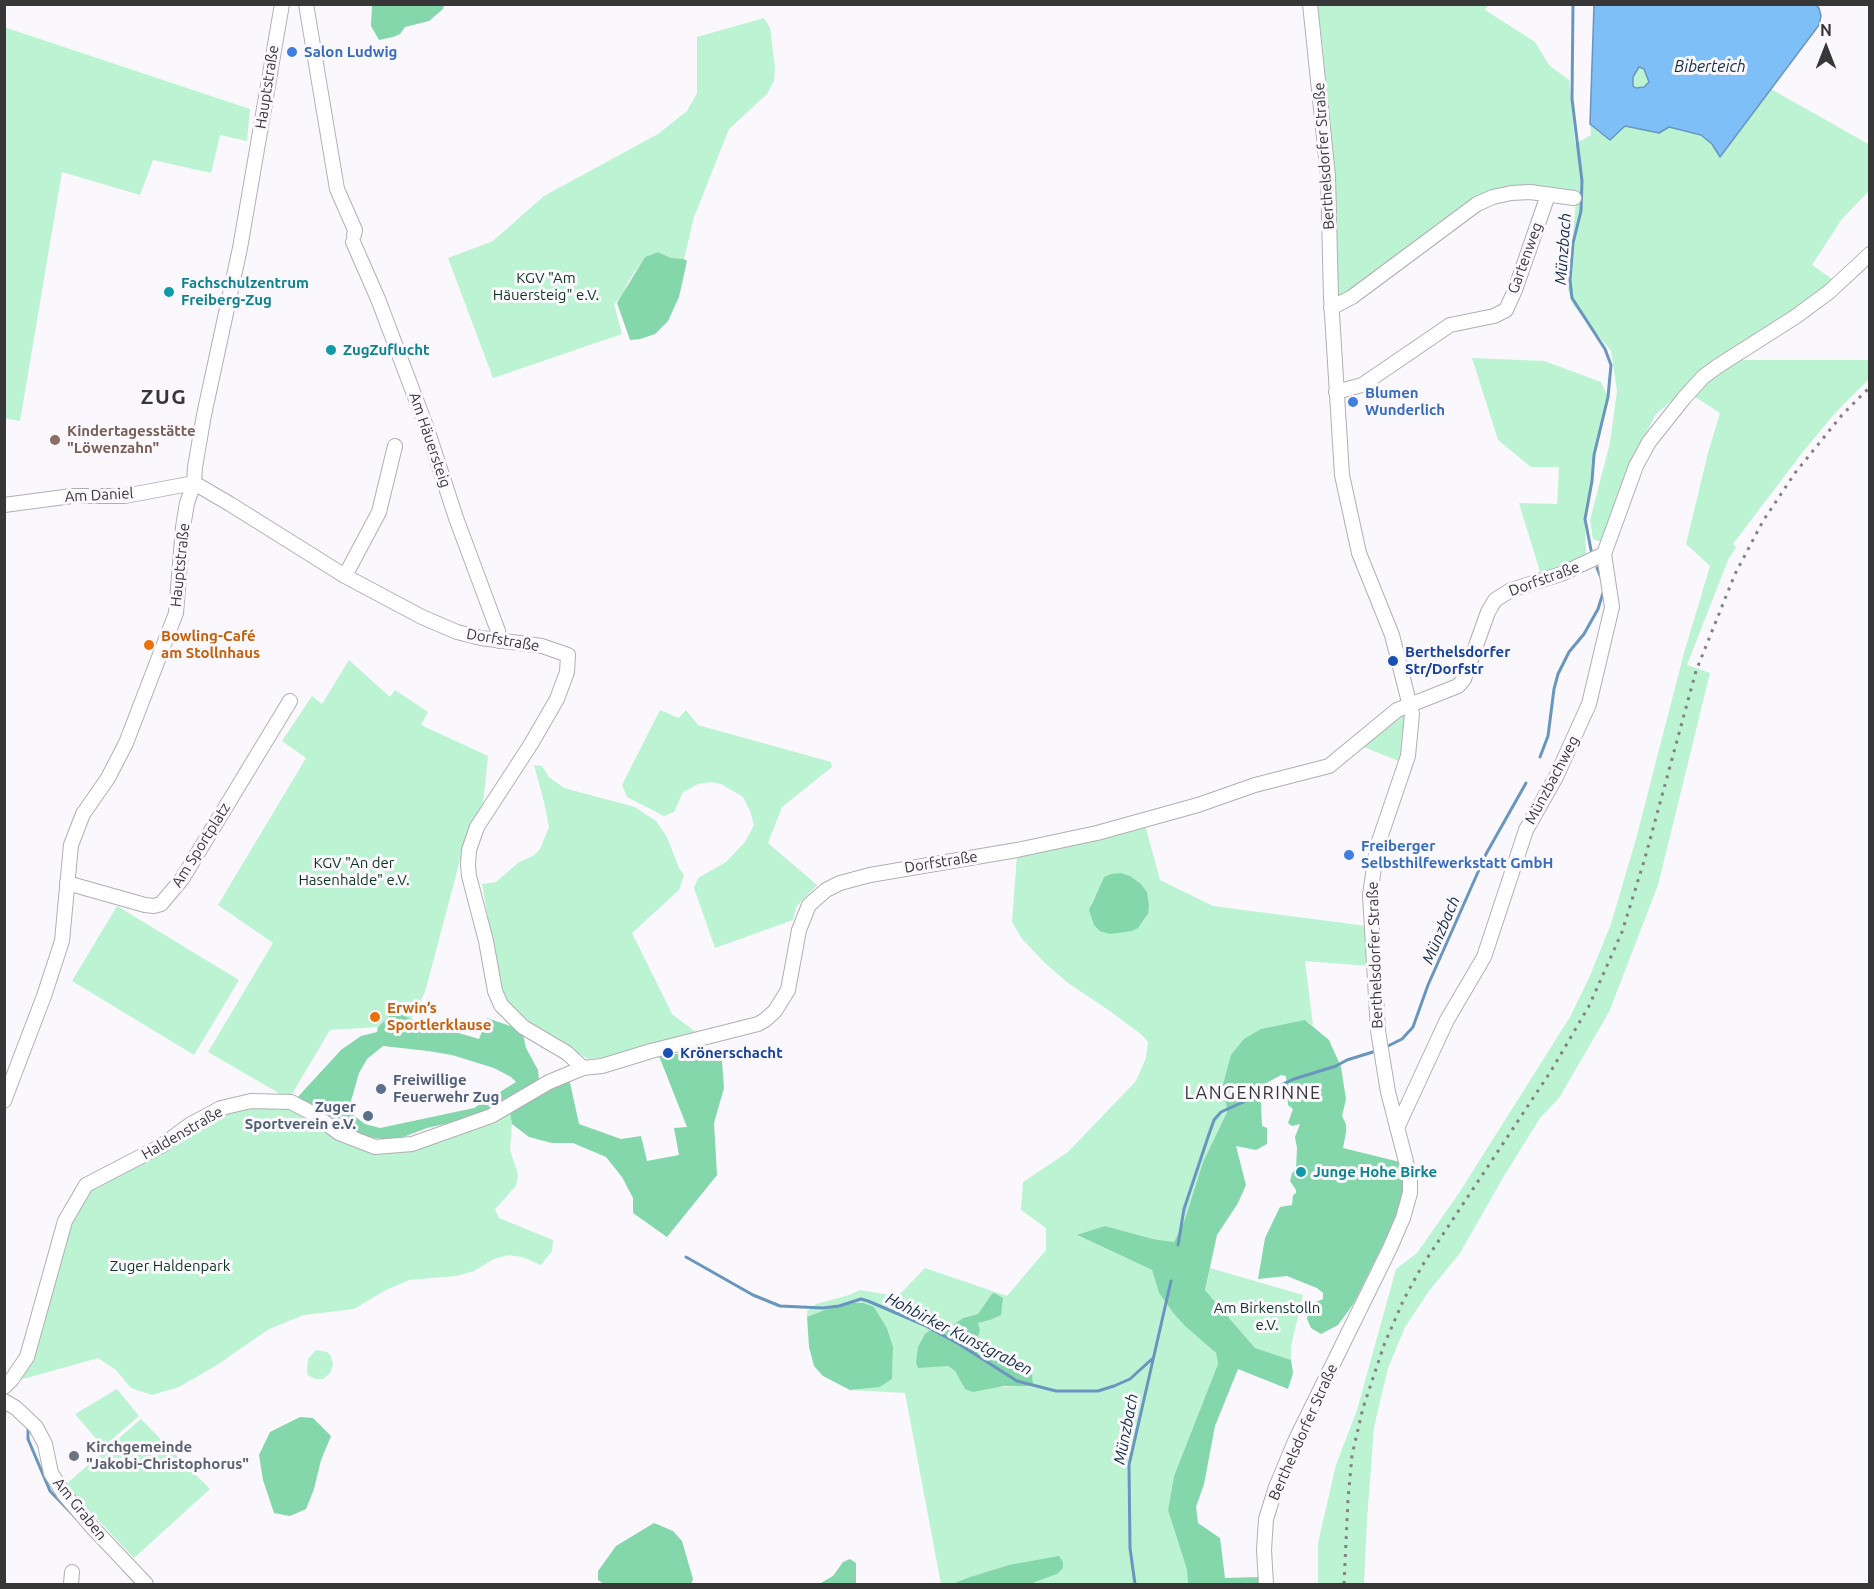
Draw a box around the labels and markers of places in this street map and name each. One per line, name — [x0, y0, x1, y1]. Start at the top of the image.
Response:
place label: Salon Ludwig — [304, 43, 397, 61]
marker: Salon Ludwig — [285, 45, 299, 59]
place label: Fachschulzentrum Freiberg-Zug — [181, 274, 309, 309]
marker: Fachschulzentrum Freiberg-Zug — [162, 285, 176, 299]
place label: ZugZuflucht — [343, 341, 429, 359]
marker: ZugZuflucht — [324, 343, 338, 357]
place label: Blumen Wunderlich — [1365, 384, 1445, 419]
marker: Blumen Wunderlich — [1346, 395, 1360, 409]
place label: Kindertagesstätte "Löwenzahn" — [67, 422, 196, 457]
marker: Kindertagesstätte "Löwenzahn" — [48, 433, 62, 447]
place label: Bowling-Café am Stollnhaus — [161, 627, 260, 662]
marker: Bowling-Café am Stollnhaus — [142, 638, 156, 652]
place label: Berthelsdorfer Str/Dorfstr — [1405, 643, 1510, 678]
marker: Berthelsdorfer Str/Dorfstr — [1386, 654, 1400, 668]
place label: Freiberger Selbsthilfewerkstatt GmbH — [1361, 837, 1553, 872]
marker: Freiberger Selbsthilfewerkstatt GmbH — [1342, 848, 1356, 862]
place label: Erwin’s Sportlerklause — [387, 999, 491, 1034]
marker: Erwin’s Sportlerklause — [368, 1010, 382, 1024]
place label: Krönerschacht — [680, 1044, 783, 1062]
marker: Krönerschacht — [661, 1046, 675, 1060]
place label: Freiwillige Feuerwehr Zug — [393, 1071, 499, 1106]
marker: Freiwillige Feuerwehr Zug — [374, 1082, 388, 1096]
place label: Zuger Sportverein e.V. — [245, 1098, 356, 1133]
marker: Zuger Sportverein e.V. — [361, 1109, 375, 1123]
place label: Junge Hohe Birke — [1313, 1163, 1437, 1181]
marker: Junge Hohe Birke — [1294, 1165, 1308, 1179]
place label: Kirchgemeinde "Jakobi-Christophorus" — [86, 1438, 249, 1473]
marker: Kirchgemeinde "Jakobi-Christophorus" — [67, 1449, 81, 1463]

